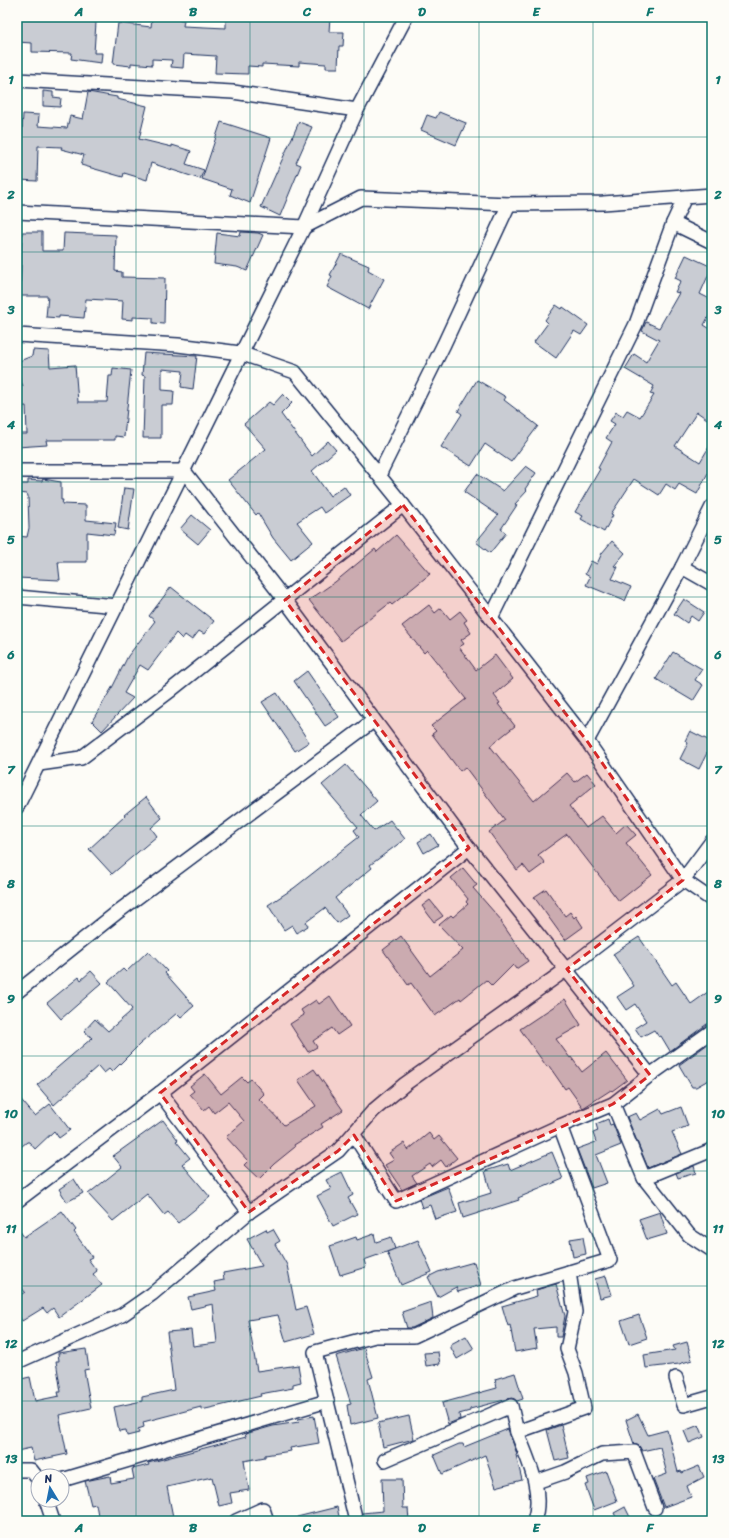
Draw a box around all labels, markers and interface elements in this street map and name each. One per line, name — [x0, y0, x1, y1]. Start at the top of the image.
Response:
text: A — [74, 0, 83, 23]
text: B — [189, 0, 198, 23]
text: C — [302, 0, 312, 23]
text: D — [418, 0, 426, 23]
text: E — [532, 0, 541, 23]
text: F — [645, 0, 654, 23]
text: 1 — [8, 68, 14, 91]
text: 1 — [715, 68, 721, 91]
text: 2 — [6, 183, 15, 206]
text: 2 — [713, 183, 722, 206]
text: 3 — [6, 298, 15, 321]
text: 3 — [713, 298, 722, 321]
text: 4 — [6, 413, 16, 436]
text: 4 — [713, 413, 723, 436]
text: 5 — [7, 528, 15, 551]
text: 5 — [714, 528, 722, 551]
text: 6 — [6, 643, 15, 666]
text: 6 — [713, 643, 722, 666]
text: 7 — [7, 758, 16, 781]
text: 7 — [714, 758, 723, 781]
text: 8 — [6, 872, 15, 895]
text: 8 — [713, 872, 722, 895]
text: 9 — [7, 987, 15, 1010]
text: 9 — [714, 987, 722, 1010]
text: 10 — [4, 1102, 18, 1125]
text: 10 — [711, 1102, 725, 1125]
text: 11 — [5, 1217, 17, 1240]
text: 11 — [712, 1217, 724, 1240]
text: 12 — [4, 1332, 18, 1355]
text: 12 — [711, 1332, 725, 1355]
text: 13 — [5, 1447, 18, 1470]
text: 13 — [712, 1447, 725, 1470]
north arrow — [30, 1468, 70, 1508]
text: N — [42, 1469, 54, 1489]
text: A — [74, 1516, 83, 1538]
text: B — [189, 1516, 198, 1538]
text: C — [302, 1516, 312, 1538]
text: D — [418, 1516, 426, 1538]
text: E — [532, 1516, 541, 1538]
text: F — [645, 1516, 654, 1538]

